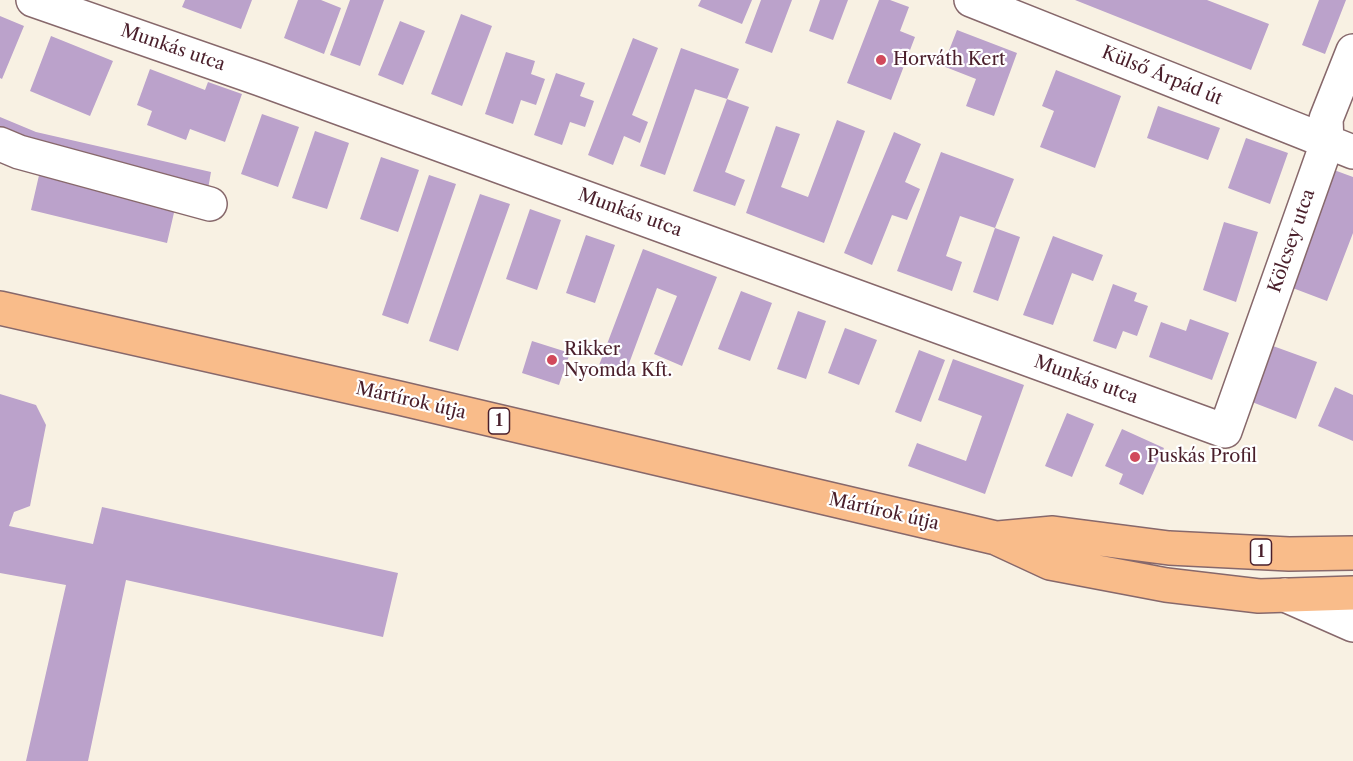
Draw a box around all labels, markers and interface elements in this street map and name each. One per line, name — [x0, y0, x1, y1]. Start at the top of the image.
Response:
street label: Munkás utca — [118, 20, 228, 76]
street label: Külső Árpád út — [1098, 42, 1226, 110]
place label: Horváth Kert — [893, 49, 1005, 71]
marker: Horváth Kert — [874, 53, 888, 67]
street label: Munkás utca — [575, 184, 685, 242]
street label: Kölcsey utca — [1264, 186, 1320, 296]
place label: Rikker Nyomda Kft. — [564, 339, 672, 382]
street label: Munkás utca — [1031, 351, 1141, 409]
marker: Rikker Nyomda Kft. — [545, 353, 559, 367]
street label: Mártírok útja — [354, 378, 468, 424]
road number: 1 — [488, 408, 510, 434]
place label: Puskás Profil — [1147, 446, 1257, 468]
marker: Puskás Profil — [1128, 450, 1142, 464]
street label: Mártírok útja — [827, 489, 941, 535]
road number: 1 — [1250, 539, 1272, 565]

